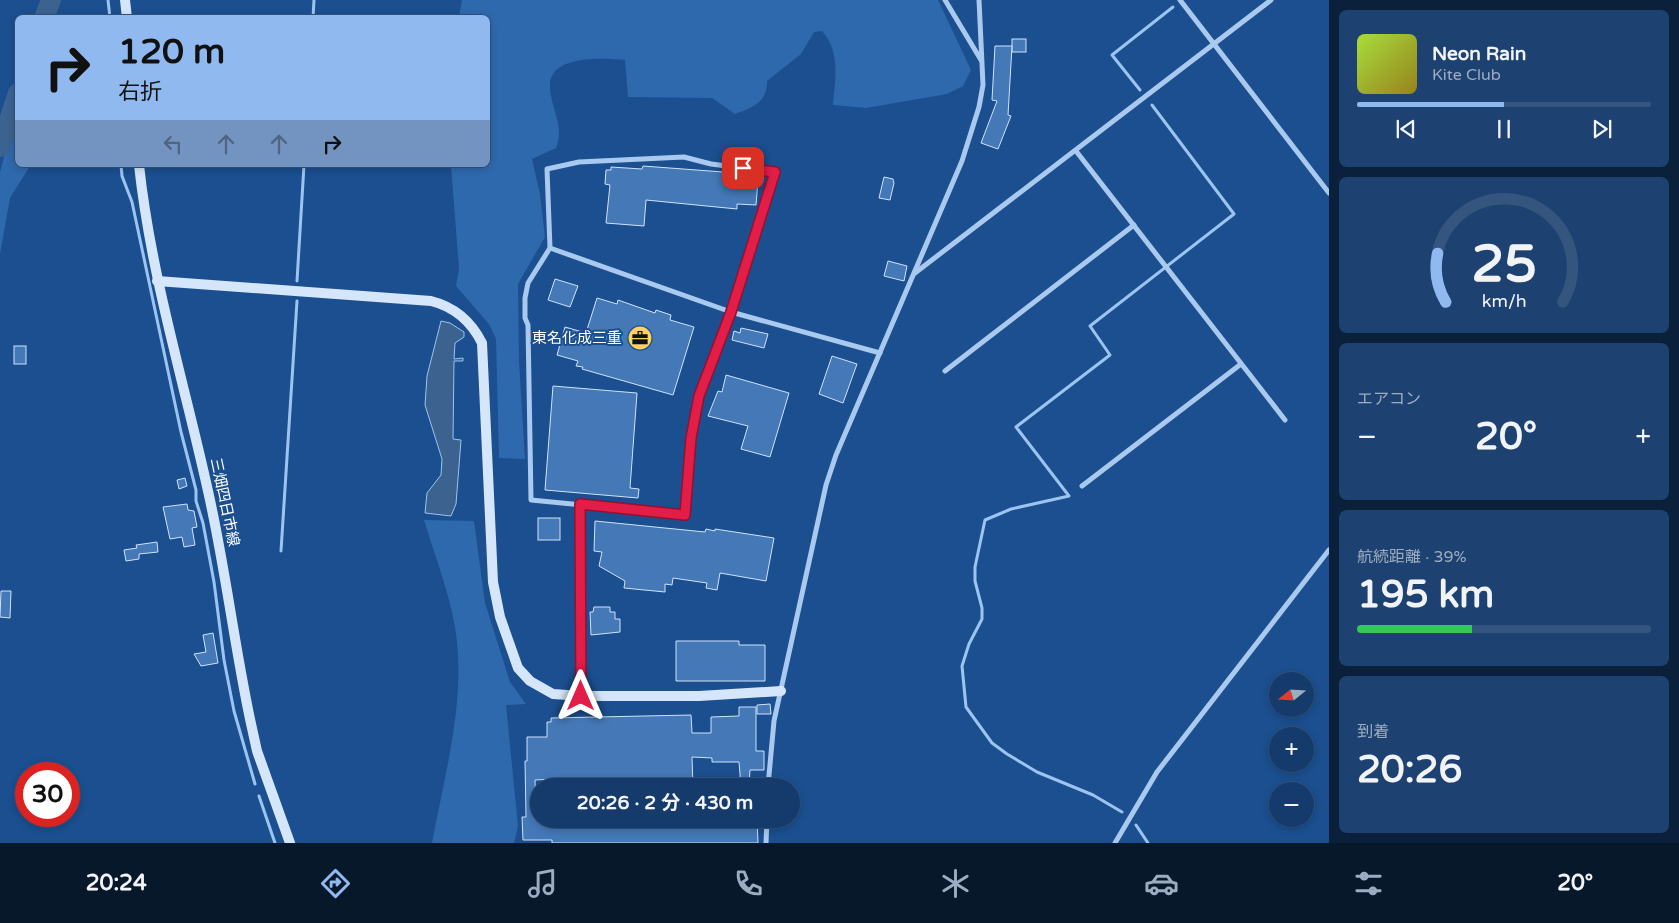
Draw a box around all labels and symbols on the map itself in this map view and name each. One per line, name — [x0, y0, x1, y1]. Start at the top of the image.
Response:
pin — [722, 147, 764, 189]
office icon: 東名化成三重 — [627, 325, 653, 351]
place label: 東名化成三重 — [532, 329, 622, 347]
street label: 三畑四日市線 — [207, 456, 243, 548]
position arrow — [554, 669, 606, 721]
north arrow — [1269, 672, 1314, 718]
speed limit sign: 30 — [15, 762, 80, 827]

